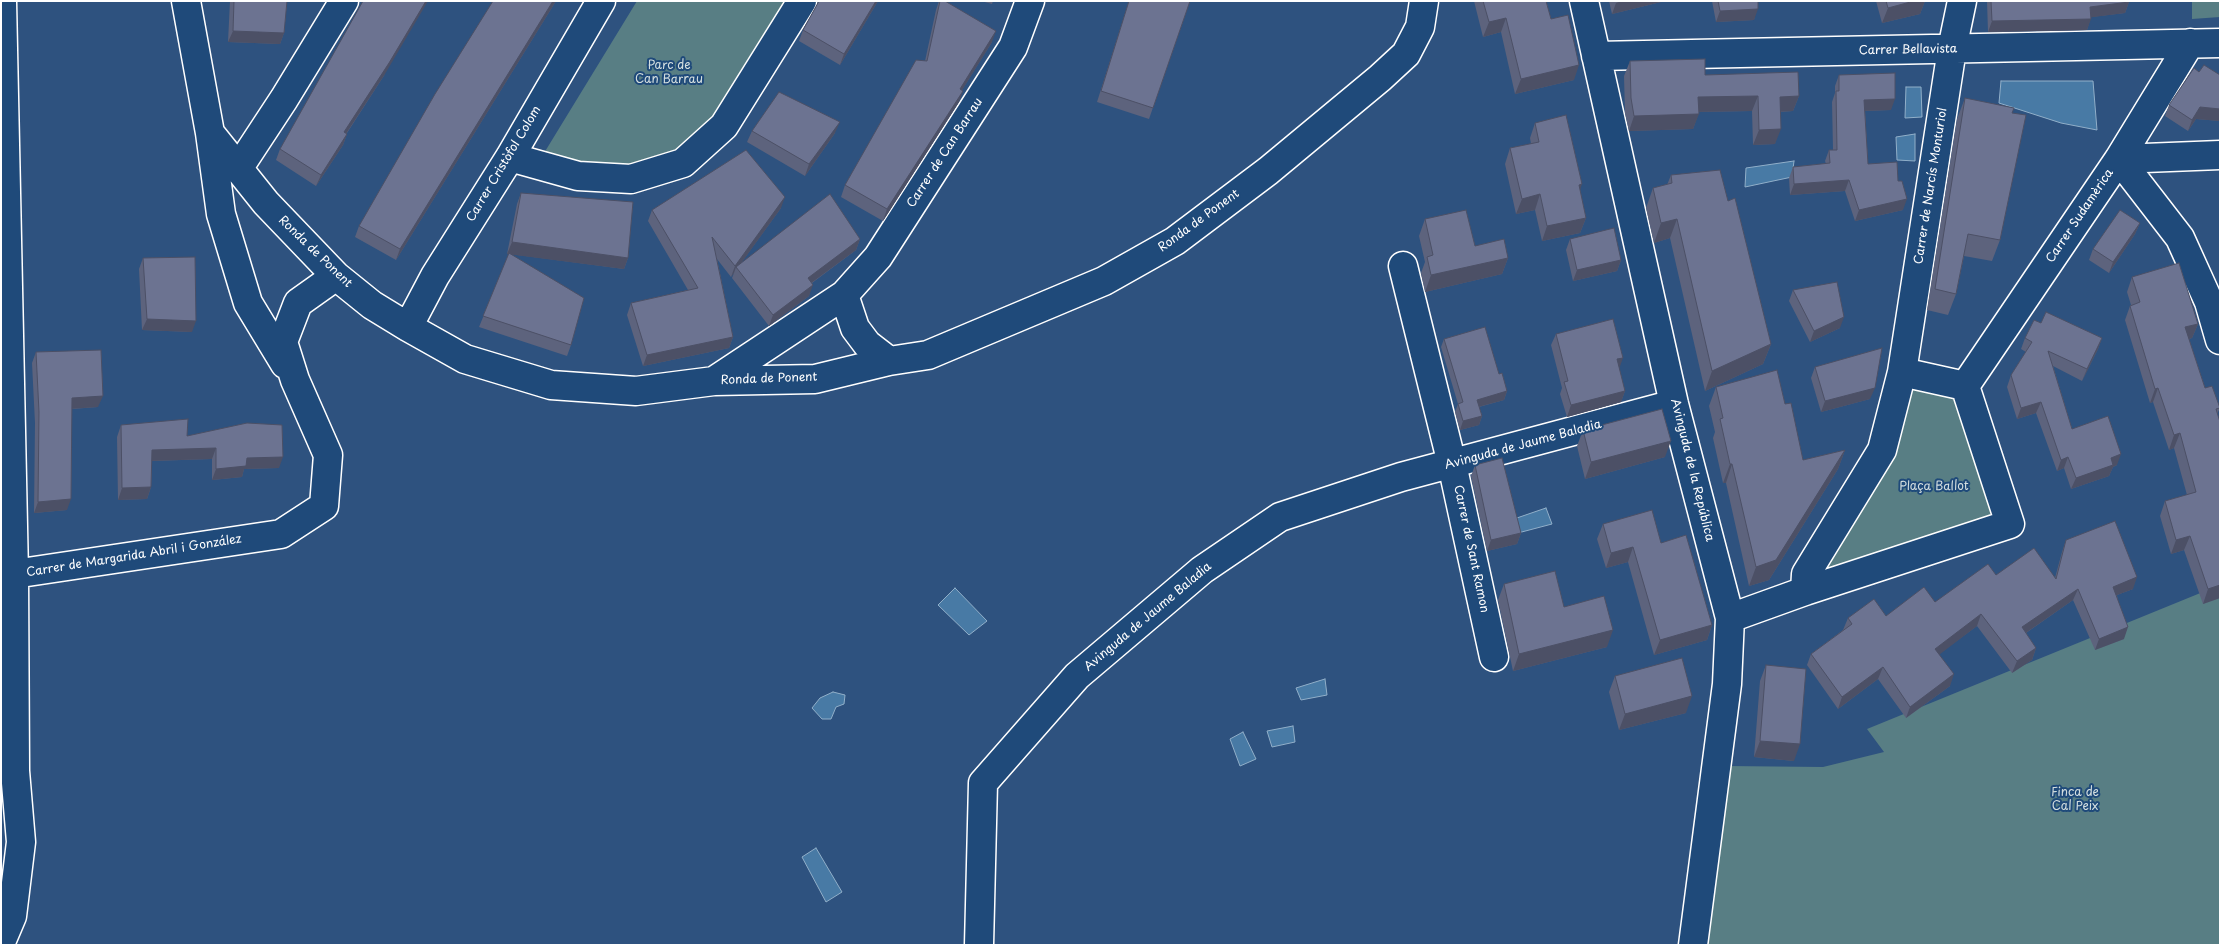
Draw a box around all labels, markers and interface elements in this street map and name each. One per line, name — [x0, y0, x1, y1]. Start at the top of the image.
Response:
street label: Carrer Bellavista — [1859, 42, 1957, 58]
park label: Parc de Can Barrau — [635, 59, 703, 87]
street label: Carrer de Can Barrau — [904, 96, 986, 210]
street label: Carrer Cristòfol Colom — [464, 104, 544, 224]
street label: Carrer de Narcís Monturiol — [1912, 107, 1950, 265]
street label: Carrer Sudamèrica — [2043, 166, 2117, 266]
street label: Ronda de Ponent — [1156, 187, 1242, 255]
street label: Ronda de Ponent — [275, 213, 355, 291]
street label: Ronda de Ponent — [720, 370, 818, 388]
street label: Avinguda de la República — [1667, 397, 1717, 543]
street label: Avinguda de Jaume Baladia — [1443, 417, 1603, 473]
park label: Plaça Ballot — [1899, 480, 1969, 494]
street label: Carrer de Sant Ramon — [1450, 484, 1492, 614]
street label: Carrer de Margarida Abril i González — [25, 532, 243, 580]
street label: Avinguda de Jaume Baladia — [1081, 559, 1215, 675]
park label: Finca de Cal Peix — [2051, 786, 2099, 814]

